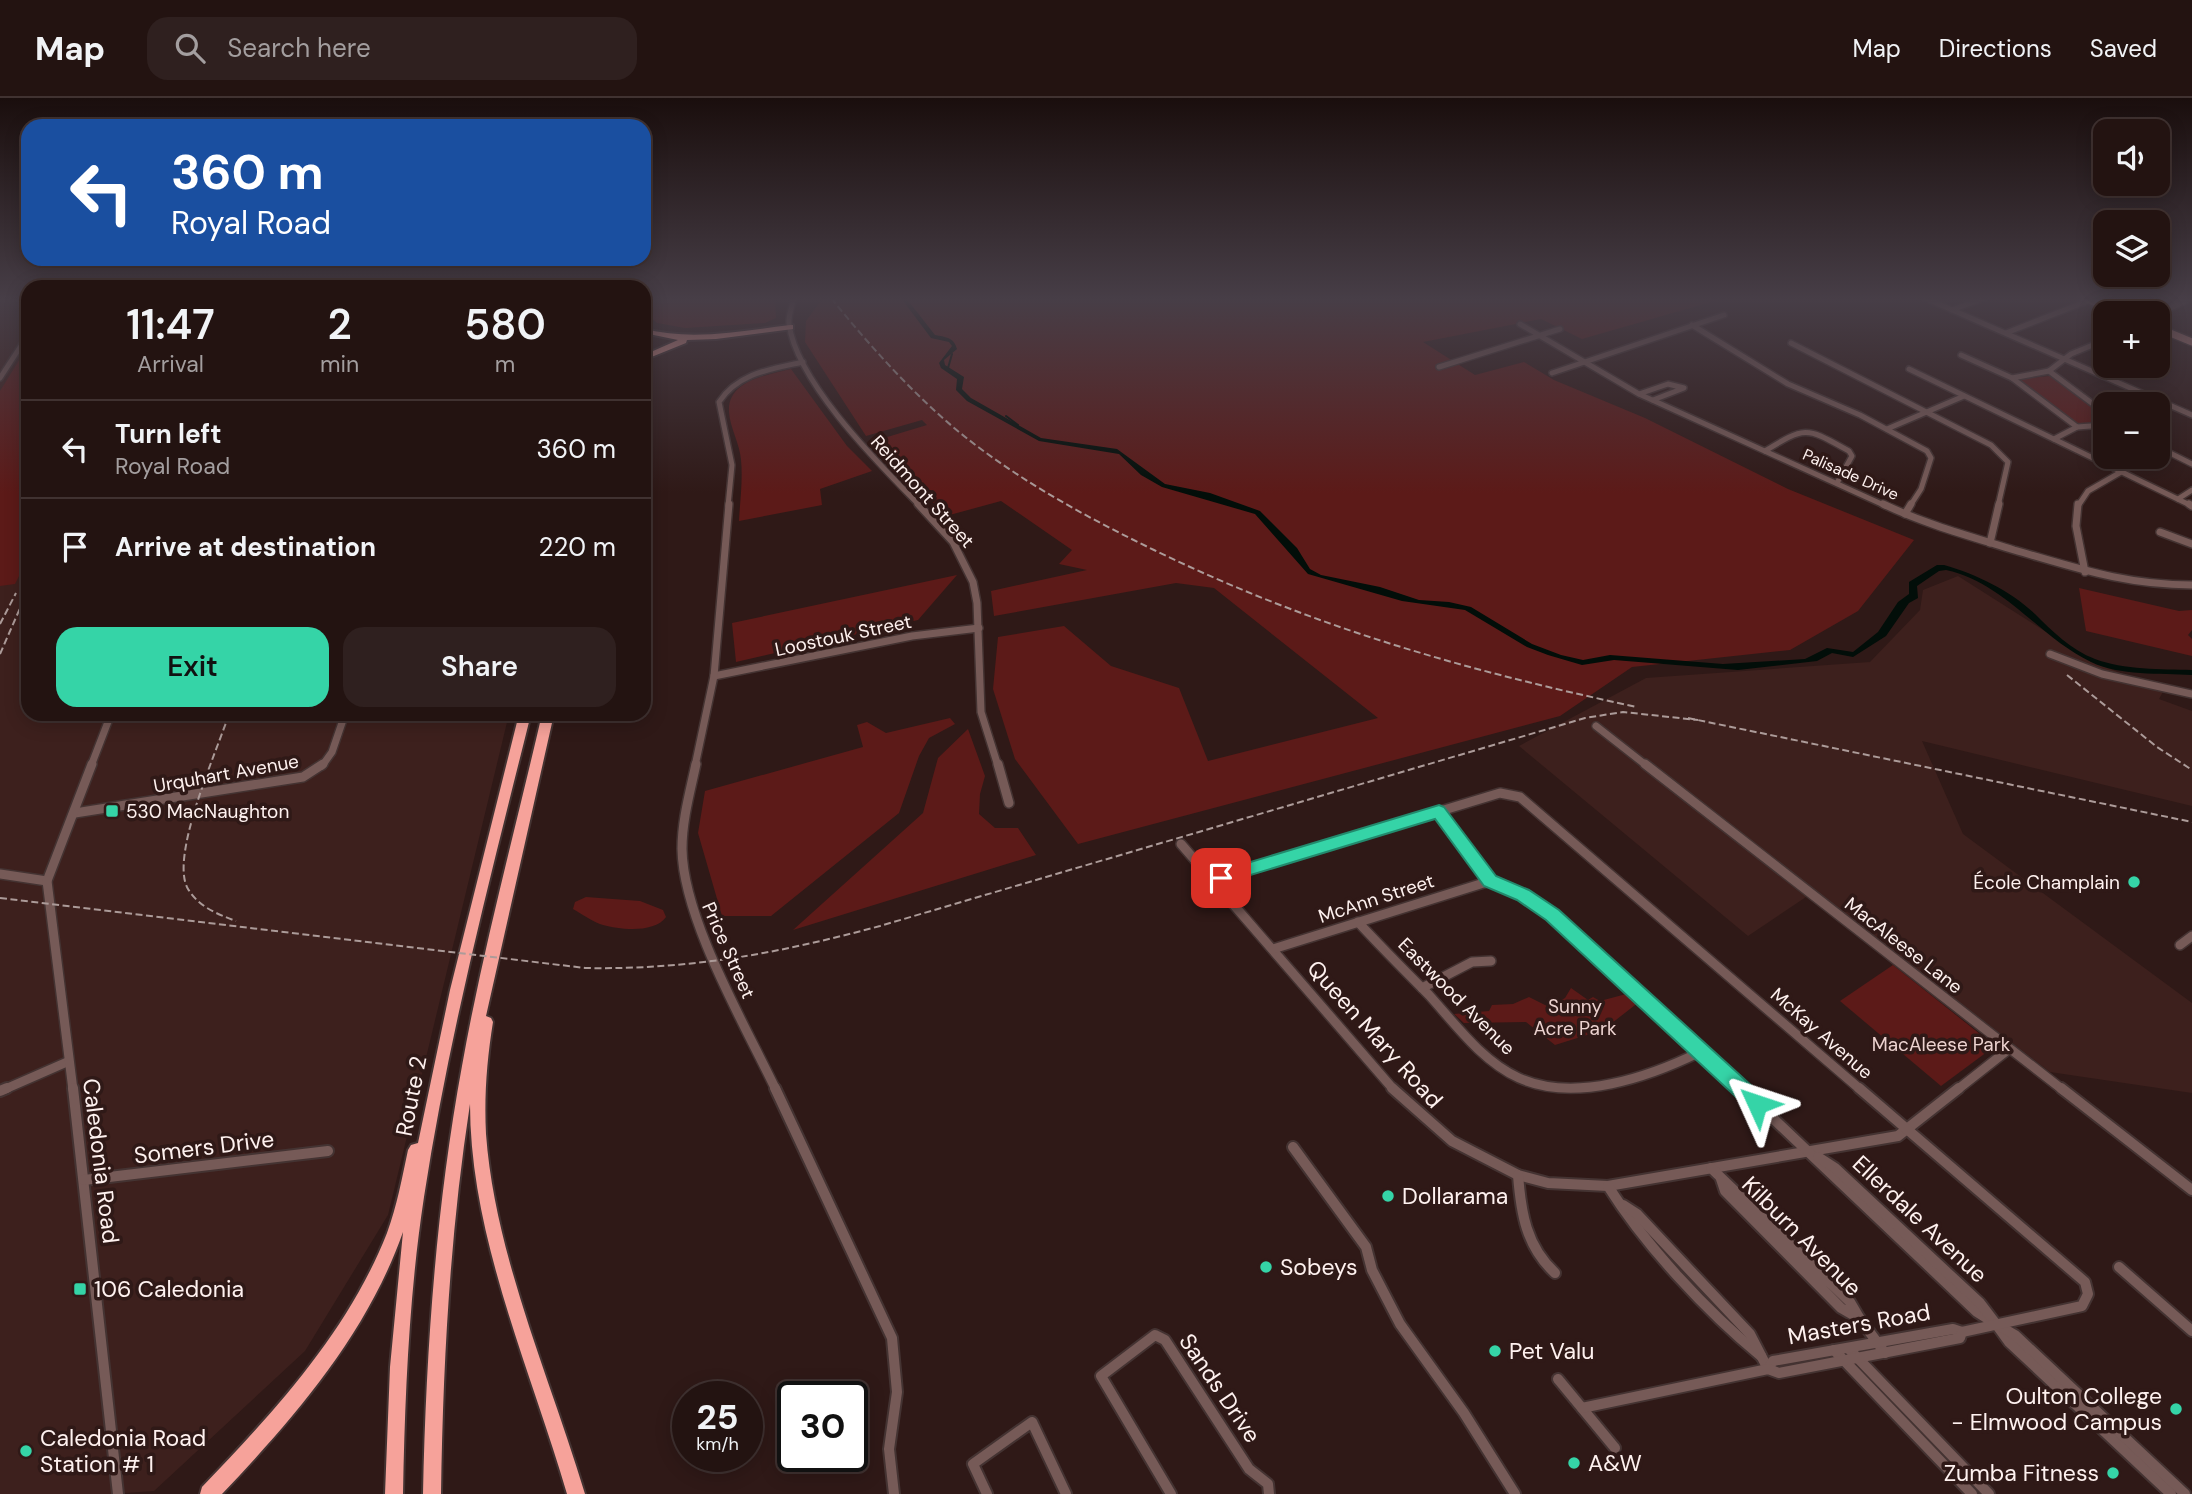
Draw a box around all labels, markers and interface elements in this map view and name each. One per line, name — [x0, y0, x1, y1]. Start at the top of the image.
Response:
search box — [147, 17, 637, 80]
text: Map — [35, 27, 105, 70]
icon: search — [171, 29, 209, 67]
text: Search here — [227, 31, 371, 65]
text: Map — [1853, 33, 1901, 64]
text: Directions — [1939, 33, 2052, 64]
text: Saved — [2090, 33, 2157, 64]
map controls — [2093, 119, 2170, 469]
button: sound — [2093, 119, 2170, 196]
text: 360 m — [171, 140, 324, 204]
icon: left — [56, 147, 147, 238]
text: Royal Road — [171, 202, 331, 244]
button: layers — [2093, 210, 2170, 287]
text: 11:47 — [126, 297, 215, 352]
text: 2 — [327, 297, 352, 352]
text: 580 — [464, 297, 546, 352]
button: + — [2093, 301, 2170, 378]
text: Arrival — [137, 349, 204, 379]
text: min — [320, 349, 359, 379]
text: m — [495, 349, 515, 379]
button: − — [2093, 392, 2170, 469]
text: Turn left — [115, 417, 222, 451]
icon: left — [56, 430, 94, 468]
street label: Reidmont Street — [865, 430, 980, 553]
text: 360 m — [536, 432, 616, 466]
street label: Palisade Drive — [1799, 444, 1902, 505]
text: Royal Road — [115, 451, 230, 481]
icon: arrive — [56, 528, 94, 566]
text: Arrive at destination — [115, 530, 376, 564]
text: 220 m — [538, 530, 616, 564]
street label: Loostouk Street — [772, 609, 914, 662]
button: Exit — [56, 627, 329, 707]
button: Share — [343, 627, 616, 707]
street label: Urquhart Avenue — [151, 748, 301, 799]
place label: 530 MacNaughton — [126, 799, 289, 824]
marker: 530 MacNaughton — [104, 803, 120, 819]
pin — [1191, 848, 1251, 908]
icon: arrive — [1202, 859, 1240, 897]
street label: McAnn Street — [1315, 868, 1437, 929]
place label: École Champlain — [1973, 870, 2120, 895]
marker: École Champlain — [2126, 874, 2142, 890]
street label: MacAleese Lane — [1840, 892, 1968, 999]
street label: Price Street — [696, 898, 761, 1002]
street label: Eastwood Avenue — [1393, 932, 1521, 1060]
street label: Queen Mary Road — [1301, 954, 1449, 1114]
street label: McKay Avenue — [1765, 982, 1878, 1085]
park label: Sunny Acre Park — [1533, 994, 1617, 1041]
park label: MacAleese Park — [1872, 1032, 2011, 1057]
street label: Route 2 — [389, 1053, 433, 1139]
position arrow — [1720, 1067, 1794, 1141]
street label: Caledonia Road — [76, 1077, 126, 1245]
street label: Somers Drive — [132, 1124, 276, 1170]
street label: Ellerdale Avenue — [1846, 1149, 1994, 1289]
street label: Kilburn Avenue — [1736, 1170, 1868, 1302]
place label: Dollarama — [1402, 1181, 1508, 1211]
marker: Dollarama — [1380, 1188, 1396, 1204]
place label: Sobeys — [1280, 1252, 1358, 1282]
marker: Sobeys — [1258, 1259, 1274, 1275]
place label: 106 Caledonia — [94, 1274, 244, 1304]
marker: 106 Caledonia — [72, 1281, 88, 1297]
street label: Masters Road — [1785, 1297, 1933, 1351]
street label: Sands Drive — [1172, 1328, 1268, 1448]
place label: Pet Valu — [1509, 1336, 1594, 1366]
marker: Pet Valu — [1487, 1343, 1503, 1359]
speed limit sign: 30 — [777, 1381, 868, 1472]
place label: Oulton College - Elmwood Campus — [1951, 1381, 2162, 1437]
text: 25 — [697, 1394, 738, 1440]
marker: Oulton College - Elmwood Campus — [2168, 1401, 2184, 1417]
place label: Caledonia Road Station # 1 — [40, 1423, 206, 1479]
text: km/h — [696, 1432, 739, 1456]
marker: Caledonia Road Station # 1 — [18, 1443, 34, 1459]
place label: A&W — [1588, 1448, 1642, 1478]
marker: A&W — [1566, 1455, 1582, 1471]
place label: Zumba Fitness — [1944, 1458, 2099, 1488]
marker: Zumba Fitness — [2105, 1465, 2121, 1481]

